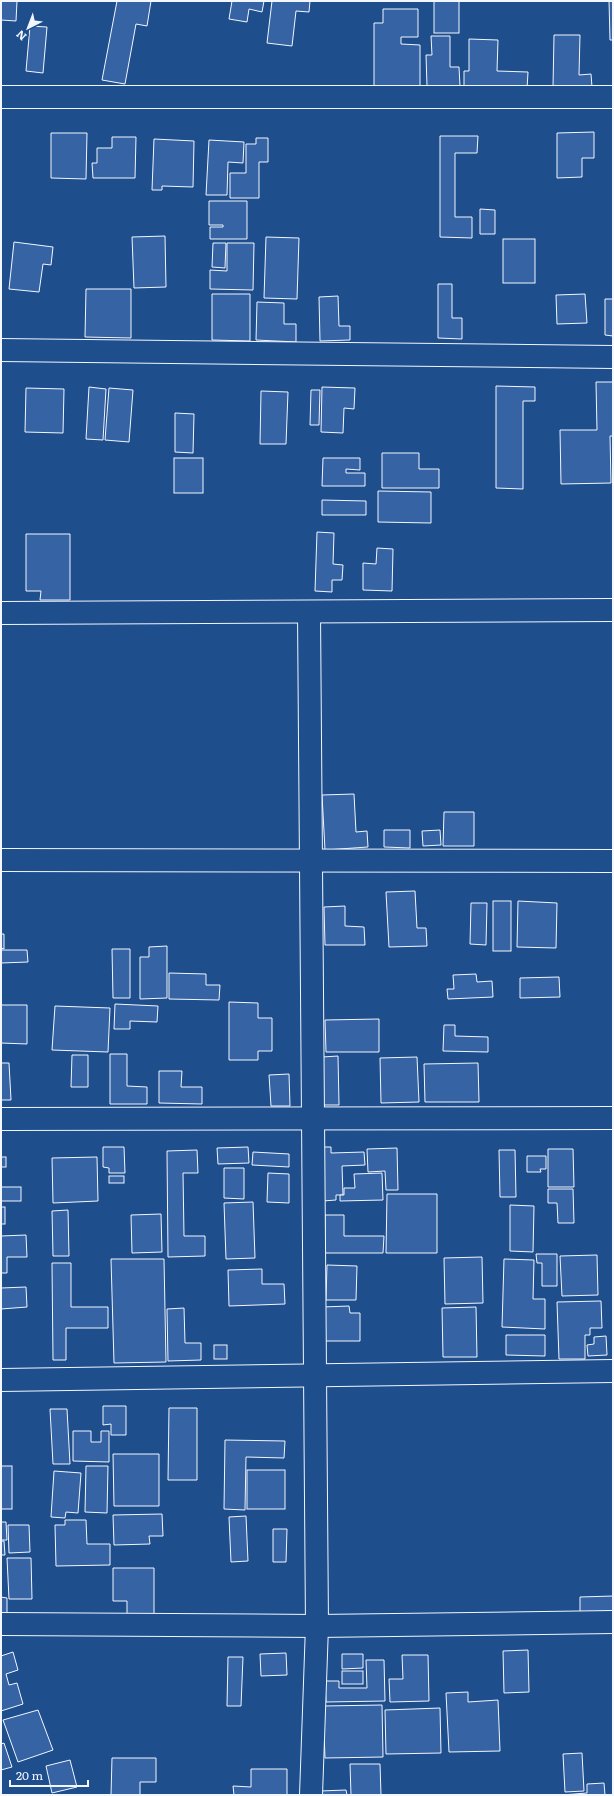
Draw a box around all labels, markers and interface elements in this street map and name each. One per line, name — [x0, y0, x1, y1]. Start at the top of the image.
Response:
north arrow — [8, 8, 48, 48]
text: N — [12, 27, 29, 45]
scale bar — [10, 1762, 88, 1788]
text: 20 m — [16, 1766, 43, 1784]

